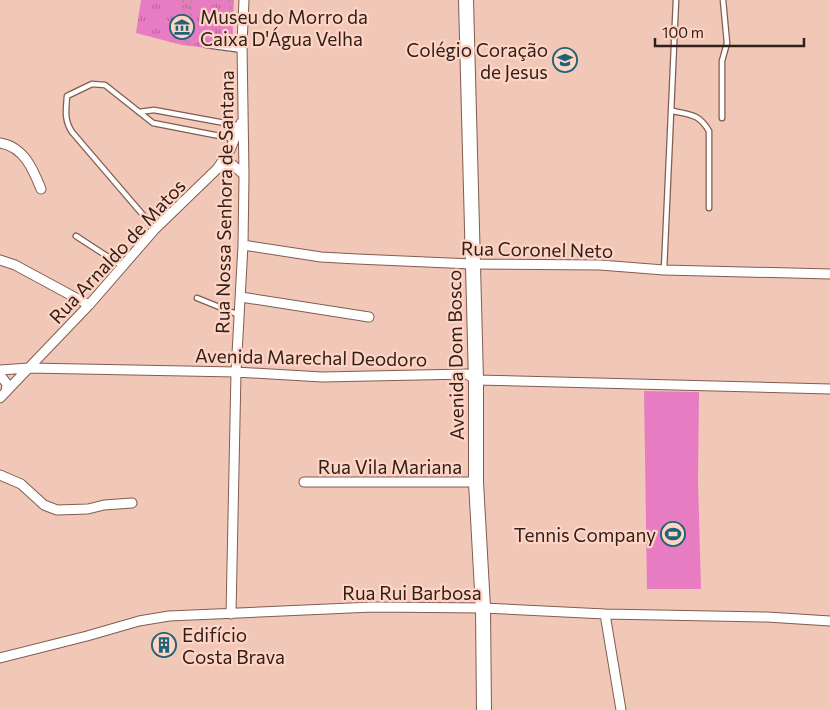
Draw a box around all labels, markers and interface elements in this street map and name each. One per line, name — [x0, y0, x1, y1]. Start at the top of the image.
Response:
place label: Museu do Morro da Caixa D'Água Velha — [200, 5, 368, 50]
museum icon: Museu do Morro da Caixa D'Água Velha — [169, 14, 195, 40]
scale bar — [655, 15, 804, 47]
text: 100 m — [662, 23, 704, 41]
place label: Colégio Coração de Jesus — [406, 38, 548, 83]
school or university icon: Colégio Coração de Jesus — [552, 47, 578, 73]
street label: Rua Nossa Senhora de Santana — [210, 70, 238, 334]
street label: Rua Arnaldo de Matos — [44, 174, 190, 328]
street label: Rua Coronel Neto — [461, 236, 613, 262]
street label: Avenida Dom Bosco — [442, 270, 468, 440]
street label: Avenida Marechal Deodoro — [195, 343, 427, 371]
street label: Rua Vila Mariana — [318, 455, 462, 478]
sports icon: Tennis Company — [660, 521, 686, 547]
place label: Tennis Company — [514, 523, 656, 546]
street label: Rua Rui Barbosa — [342, 581, 482, 604]
place label: Edifício Costa Brava — [182, 623, 285, 668]
building icon: Edifício Costa Brava — [151, 632, 177, 658]

